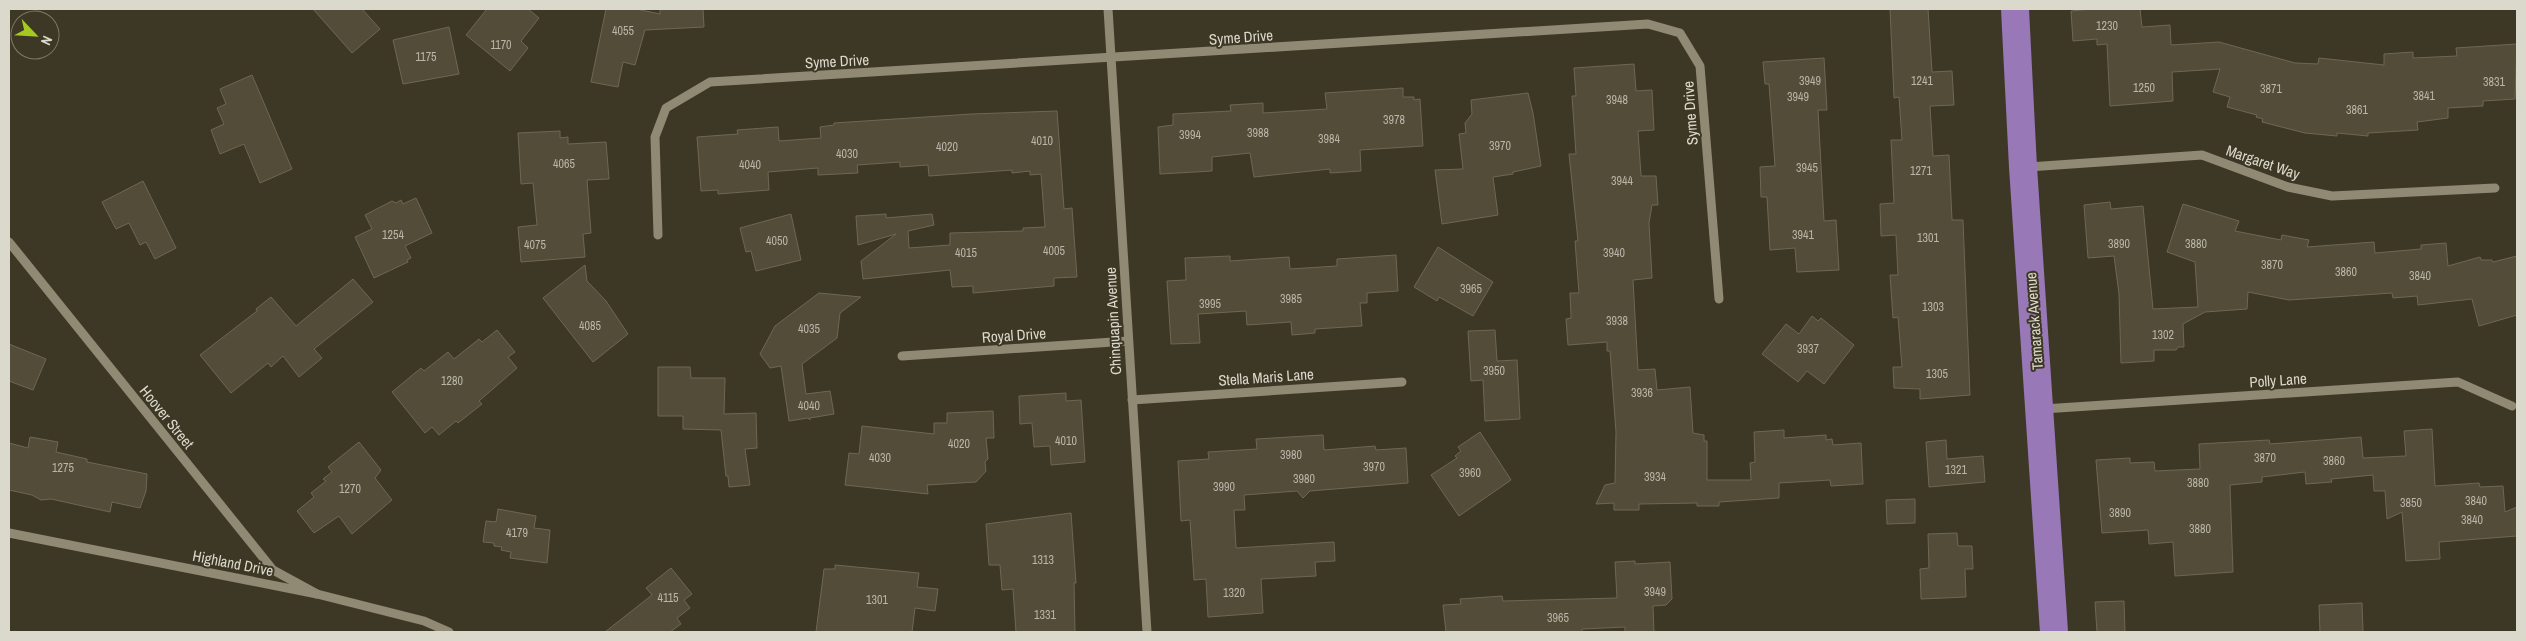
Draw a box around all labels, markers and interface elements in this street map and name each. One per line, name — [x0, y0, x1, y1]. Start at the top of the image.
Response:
north arrow — [10, 10, 60, 60]
house number: 1230 — [2096, 18, 2118, 34]
house number: 4055 — [612, 23, 634, 39]
street label: Syme Drive — [1208, 24, 1274, 50]
text: N — [37, 33, 57, 48]
house number: 1170 — [490, 37, 512, 53]
house number: 1175 — [415, 49, 437, 65]
street label: Syme Drive — [804, 49, 870, 73]
house number: 3949 — [1799, 73, 1821, 89]
house number: 1241 — [1911, 73, 1933, 89]
house number: 3831 — [2483, 74, 2505, 90]
street label: Syme Drive — [1677, 80, 1703, 146]
house number: 1250 — [2133, 80, 2155, 96]
house number: 3871 — [2260, 81, 2282, 97]
house number: 3841 — [2413, 88, 2435, 104]
house number: 3949 — [1787, 89, 1809, 105]
house number: 3948 — [1606, 92, 1628, 108]
house number: 3861 — [2346, 102, 2368, 118]
house number: 3978 — [1383, 112, 1405, 128]
house number: 3988 — [1247, 125, 1269, 141]
house number: 3994 — [1179, 127, 1201, 143]
house number: 3984 — [1318, 131, 1340, 147]
house number: 4010 — [1031, 133, 1053, 149]
house number: 3970 — [1489, 138, 1511, 154]
house number: 4020 — [936, 139, 958, 155]
street label: Margaret Way — [2223, 140, 2304, 185]
house number: 4030 — [836, 146, 858, 162]
house number: 4065 — [553, 156, 575, 172]
house number: 4040 — [739, 157, 761, 173]
house number: 3945 — [1796, 160, 1818, 176]
house number: 1271 — [1910, 163, 1932, 179]
house number: 3944 — [1611, 173, 1633, 189]
house number: 1254 — [382, 227, 404, 243]
house number: 3941 — [1792, 227, 1814, 243]
house number: 1301 — [1917, 230, 1939, 246]
house number: 4050 — [766, 233, 788, 249]
house number: 3890 — [2108, 236, 2130, 252]
house number: 3880 — [2185, 236, 2207, 252]
house number: 4075 — [524, 237, 546, 253]
house number: 4005 — [1043, 243, 1065, 259]
house number: 4015 — [955, 245, 977, 261]
house number: 3940 — [1603, 245, 1625, 261]
house number: 3870 — [2261, 257, 2283, 273]
house number: 3860 — [2335, 264, 2357, 280]
street label: Chinquapin Avenue — [1100, 266, 1126, 375]
house number: 3840 — [2409, 268, 2431, 284]
street label: Tamarack Avenue — [2020, 271, 2048, 371]
house number: 3965 — [1460, 281, 1482, 297]
house number: 3985 — [1280, 291, 1302, 307]
house number: 3995 — [1199, 296, 1221, 312]
house number: 1303 — [1922, 299, 1944, 315]
house number: 3938 — [1606, 313, 1628, 329]
house number: 4085 — [579, 318, 601, 334]
house number: 4035 — [798, 321, 820, 337]
street label: Royal Drive — [981, 322, 1047, 348]
house number: 1302 — [2152, 327, 2174, 343]
house number: 3937 — [1797, 341, 1819, 357]
street label: Stella Maris Lane — [1218, 363, 1315, 391]
house number: 3950 — [1483, 363, 1505, 379]
house number: 1305 — [1926, 366, 1948, 382]
street label: Polly Lane — [2249, 368, 2308, 392]
house number: 1280 — [441, 373, 463, 389]
street label: Hoover Street — [135, 381, 199, 454]
house number: 3936 — [1631, 385, 1653, 401]
house number: 4040 — [798, 398, 820, 414]
house number: 4010 — [1055, 433, 1077, 449]
house number: 4020 — [948, 436, 970, 452]
house number: 3980 — [1280, 447, 1302, 463]
house number: 4030 — [869, 450, 891, 466]
house number: 3870 — [2254, 450, 2276, 466]
house number: 3860 — [2323, 453, 2345, 469]
house number: 3970 — [1363, 459, 1385, 475]
house number: 1275 — [52, 460, 74, 476]
house number: 1321 — [1945, 462, 1967, 478]
house number: 3960 — [1459, 465, 1481, 481]
house number: 3934 — [1644, 469, 1666, 485]
house number: 3980 — [1293, 471, 1315, 487]
house number: 3880 — [2187, 475, 2209, 491]
house number: 3990 — [1213, 479, 1235, 495]
house number: 1270 — [339, 481, 361, 497]
house number: 3840 — [2465, 493, 2487, 509]
house number: 3850 — [2400, 495, 2422, 511]
house number: 3890 — [2109, 505, 2131, 521]
house number: 3840 — [2461, 512, 2483, 528]
house number: 3880 — [2189, 521, 2211, 537]
house number: 4179 — [506, 525, 528, 541]
street label: Highland Drive — [191, 545, 275, 581]
house number: 1313 — [1032, 552, 1054, 568]
house number: 3949 — [1644, 584, 1666, 600]
house number: 1320 — [1223, 585, 1245, 601]
house number: 4115 — [657, 590, 679, 606]
house number: 1301 — [866, 592, 888, 608]
house number: 1331 — [1034, 607, 1056, 623]
house number: 3965 — [1547, 610, 1569, 626]

